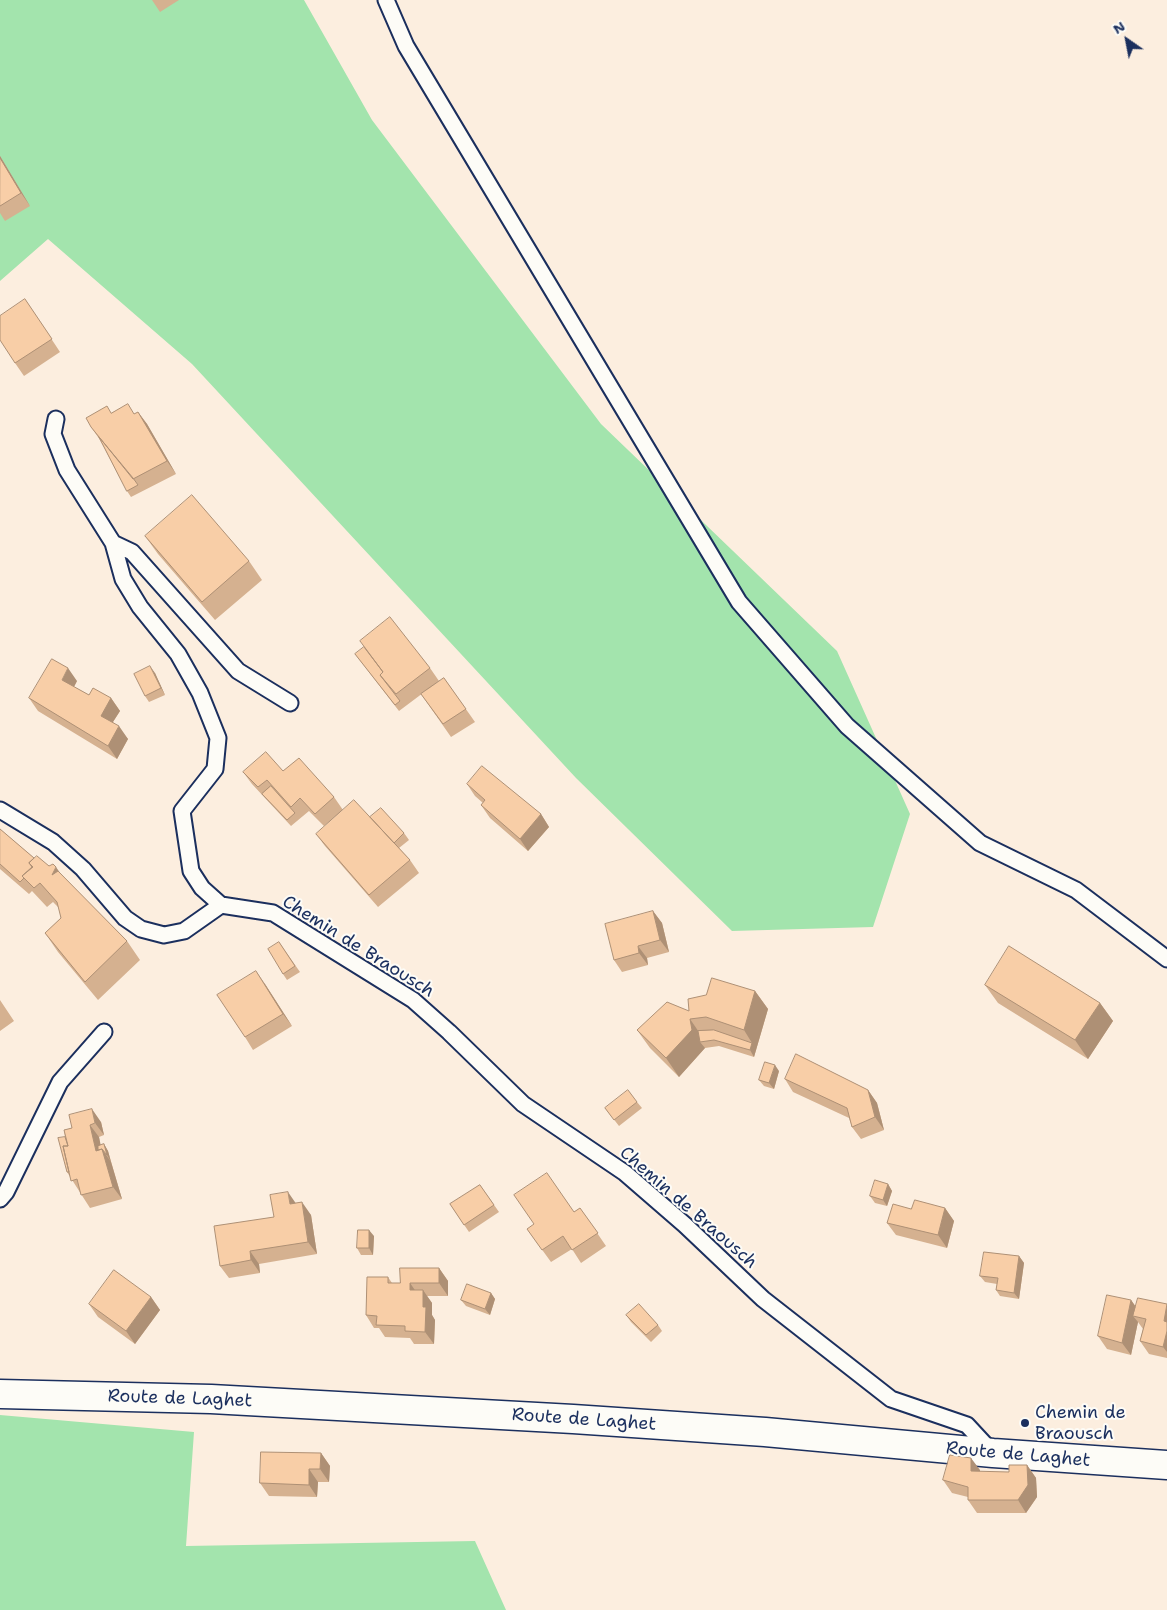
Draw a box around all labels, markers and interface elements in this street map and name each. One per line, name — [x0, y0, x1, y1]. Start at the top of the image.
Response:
north arrow — [1102, 15, 1152, 65]
text: N — [1109, 17, 1128, 38]
street label: Chemin de Braousch — [278, 891, 438, 1003]
street label: Chemin de Braousch — [615, 1142, 761, 1274]
street label: Route de Laghet — [107, 1386, 253, 1412]
place label: Chemin de Braousch — [1035, 1402, 1126, 1445]
street label: Route de Laghet — [511, 1404, 657, 1436]
marker: Chemin de Braousch — [1019, 1417, 1031, 1429]
street label: Route de Laghet — [945, 1438, 1091, 1472]

